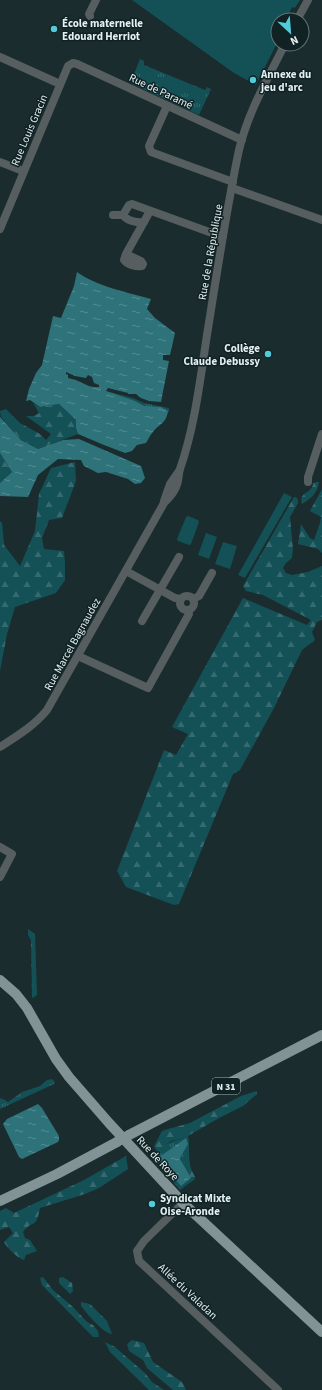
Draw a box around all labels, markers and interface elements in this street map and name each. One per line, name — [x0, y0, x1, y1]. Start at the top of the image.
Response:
north arrow — [270, 12, 310, 52]
place label: École maternelle Edouard Herriot — [62, 16, 143, 44]
marker: École maternelle Edouard Herriot — [49, 24, 59, 34]
text: N — [288, 32, 301, 49]
place label: Annexe du jeu d'arc — [260, 67, 311, 95]
street label: Rue de Paramé — [127, 70, 196, 113]
marker: Annexe du jeu d'arc — [248, 75, 258, 85]
street label: Rue Louis Gracin — [8, 92, 51, 168]
street label: Rue de la République — [195, 202, 226, 301]
place label: Collège Claude Debussy — [183, 341, 260, 369]
marker: Collège Claude Debussy — [263, 349, 273, 359]
street label: Rue Marcel Bagnaudez — [41, 595, 104, 693]
road number: N 31 — [212, 1078, 240, 1094]
street label: Rue de Roye — [133, 1133, 183, 1184]
place label: Syndicat Mixte Oise-Aronde — [160, 1191, 231, 1219]
marker: Syndicat Mixte Oise-Aronde — [147, 1199, 157, 1209]
street label: Allée du Valadan — [155, 1260, 221, 1323]

